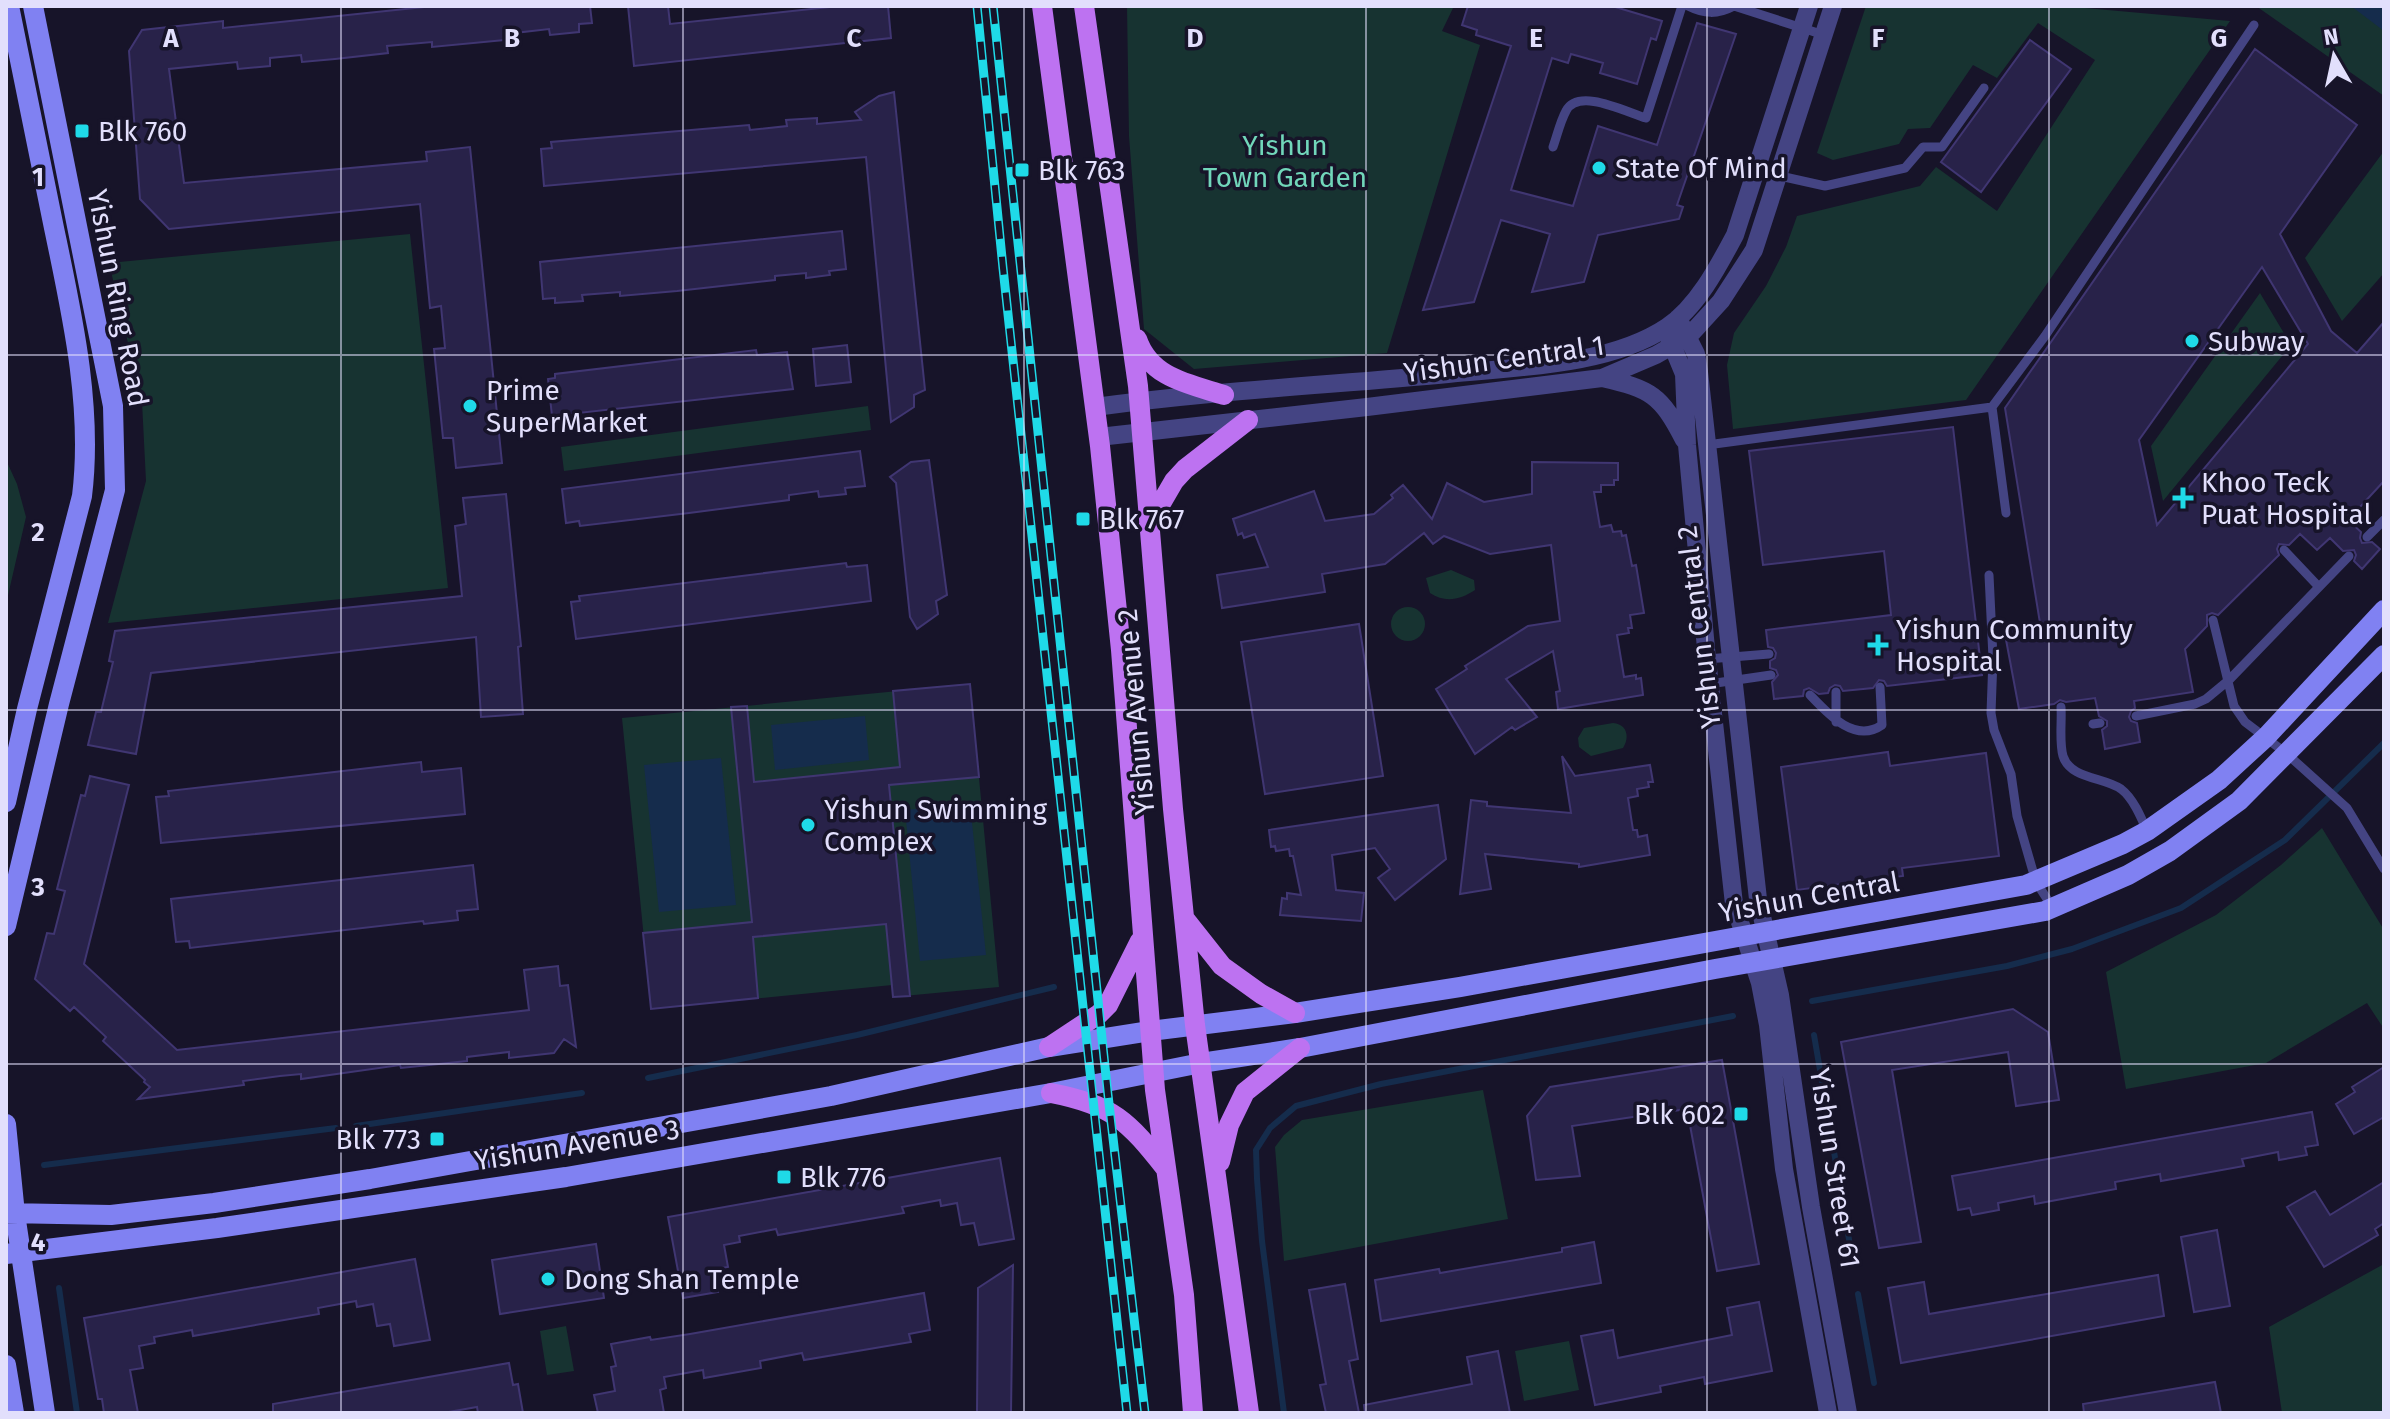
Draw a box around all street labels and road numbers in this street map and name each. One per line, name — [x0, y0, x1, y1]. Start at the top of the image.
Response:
street label: Yishun Ring Road — [81, 187, 155, 409]
street label: Yishun Central 1 — [1402, 329, 1606, 389]
street label: Yishun Central 2 — [1670, 524, 1728, 730]
street label: Yishun Avenue 2 — [1111, 607, 1161, 817]
street label: Yishun Central — [1716, 865, 1902, 929]
street label: Yishun Street 61 — [1803, 1066, 1867, 1270]
street label: Yishun Avenue 3 — [472, 1112, 682, 1178]

